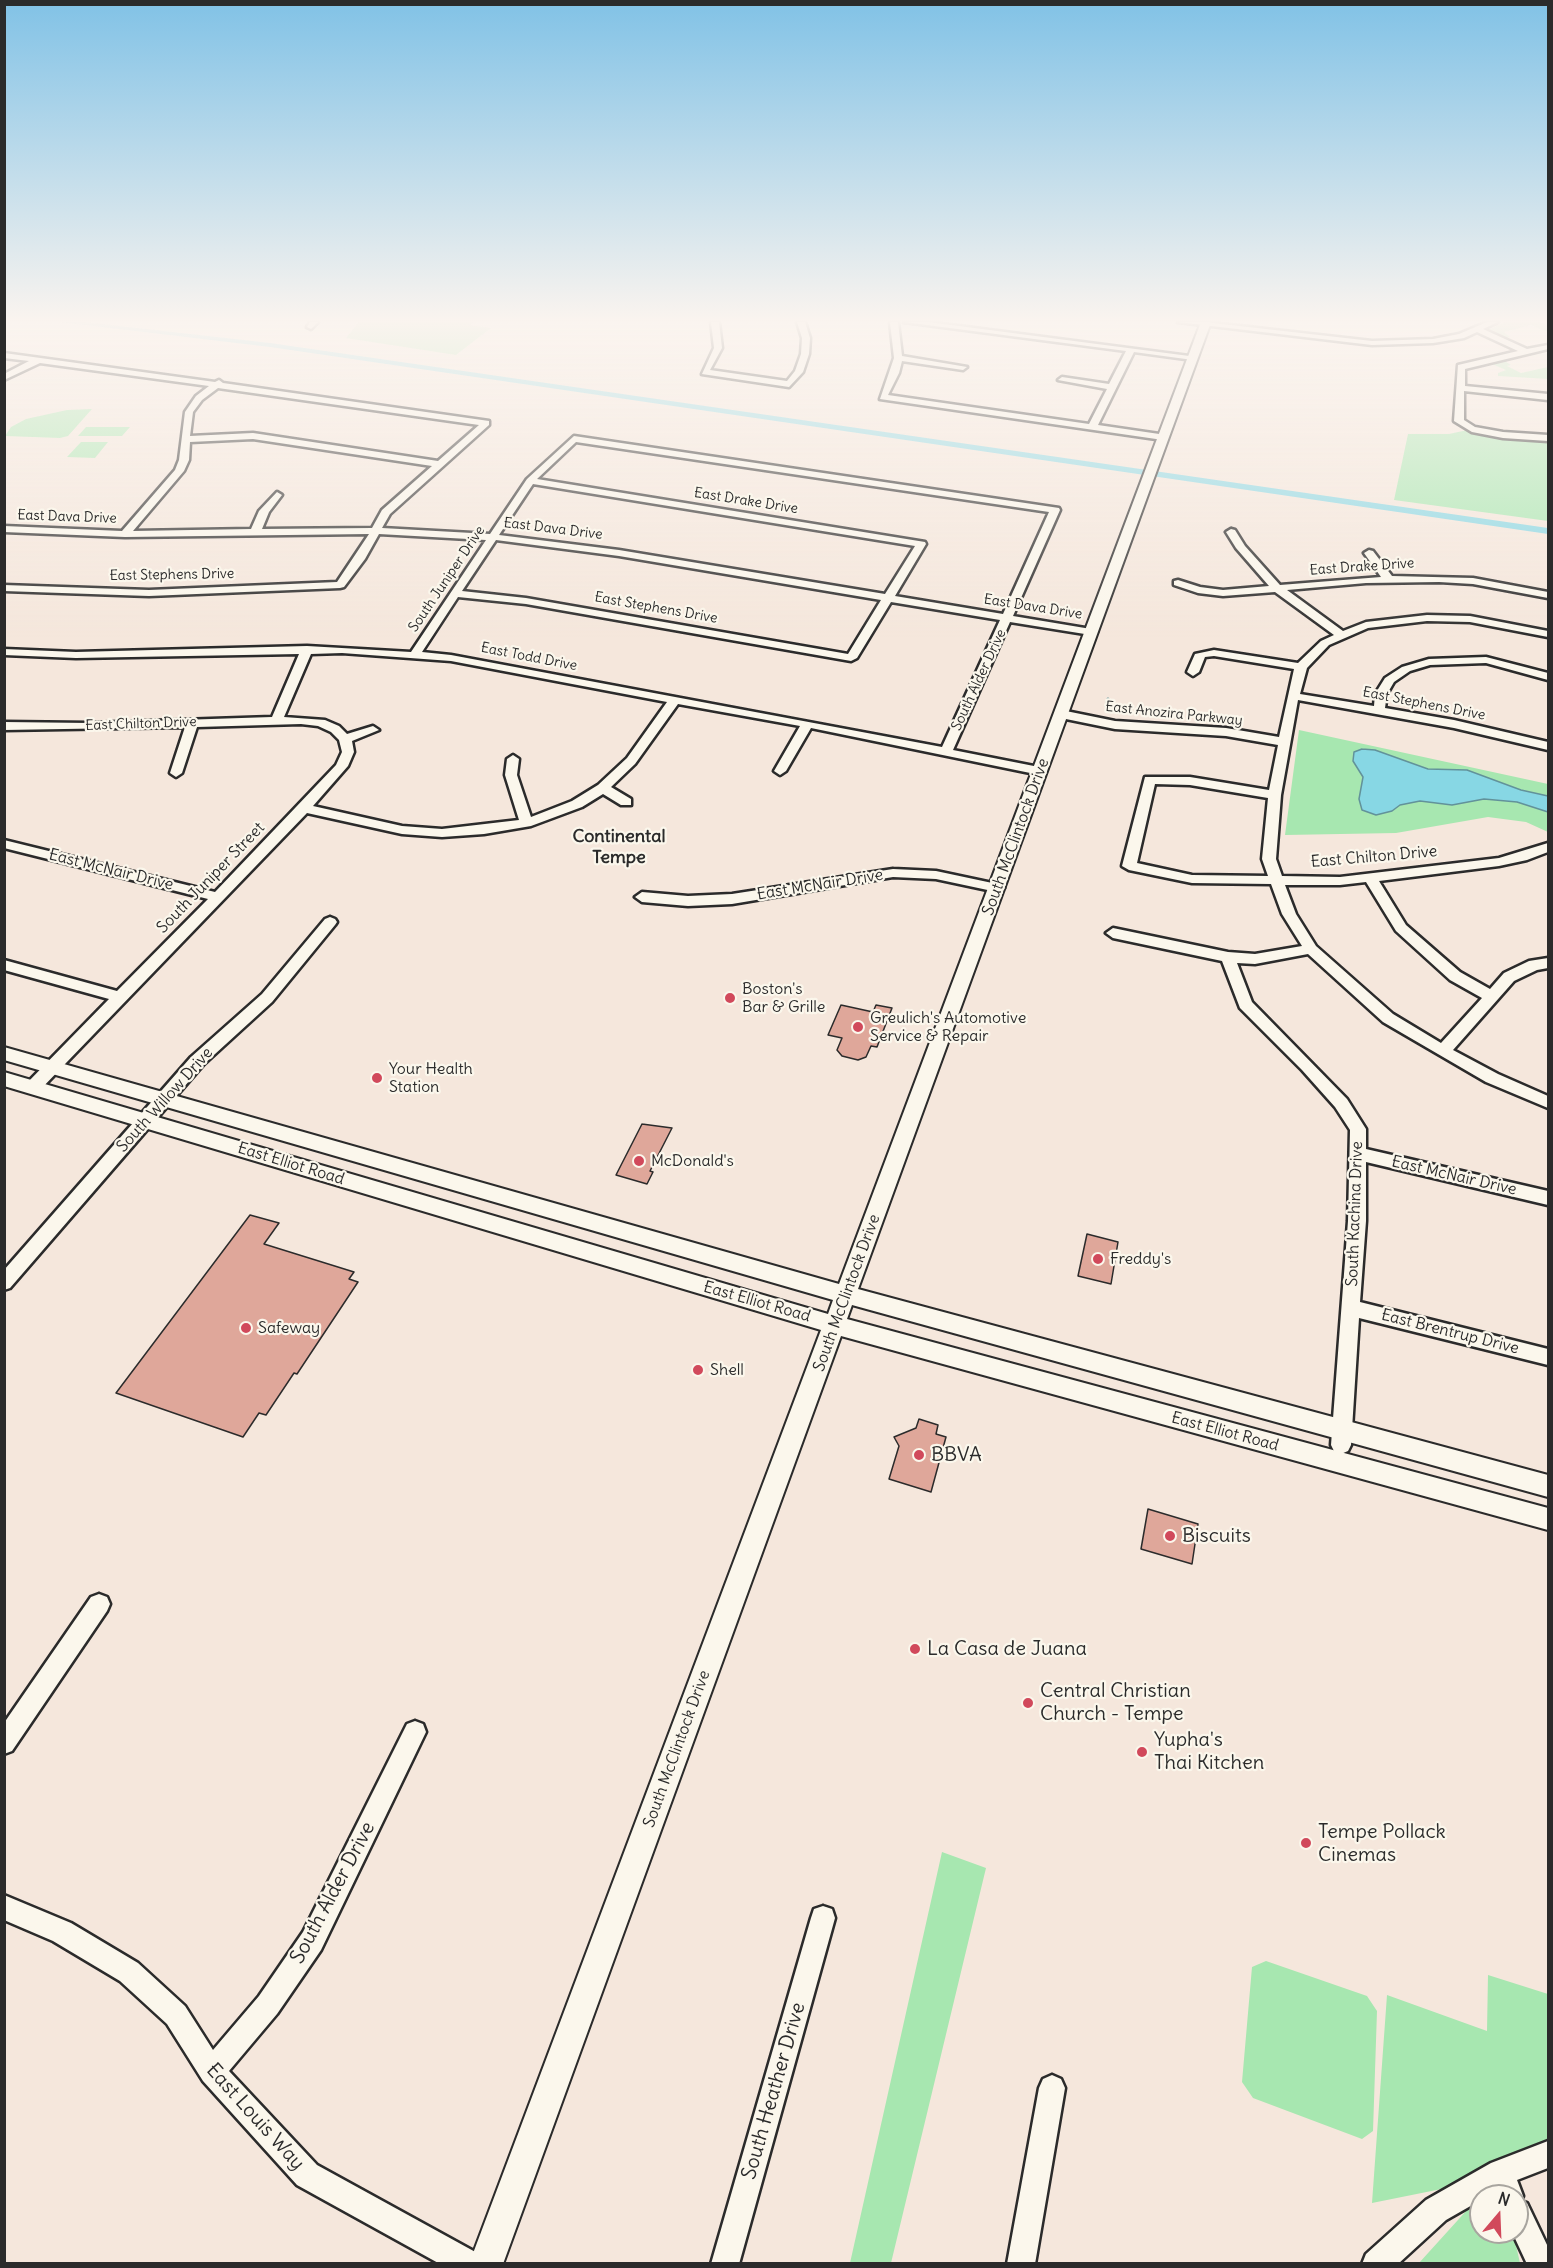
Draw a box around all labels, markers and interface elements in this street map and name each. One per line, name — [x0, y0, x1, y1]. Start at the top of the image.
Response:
street label: East Drake Drive — [693, 484, 799, 518]
street label: East Dava Drive — [17, 507, 117, 527]
street label: East Dava Drive — [503, 515, 603, 543]
street label: South Juniper Drive — [405, 523, 489, 635]
street label: East Drake Drive — [1309, 555, 1415, 579]
street label: East Stephens Drive — [110, 566, 234, 584]
street label: East Stephens Drive — [593, 589, 719, 627]
street label: East Dava Drive — [983, 591, 1083, 623]
street label: South Alder Drive — [948, 627, 1010, 733]
street label: East Todd Drive — [479, 639, 579, 675]
street label: East Stephens Drive — [1361, 684, 1487, 724]
street label: East Anozira Parkway — [1105, 698, 1243, 730]
street label: East Chilton Drive — [85, 714, 197, 734]
street label: South McClintock Drive — [979, 756, 1053, 918]
street label: South Juniper Street — [153, 819, 269, 937]
district label: Continental Tempe — [573, 826, 665, 868]
street label: East Chilton Drive — [1310, 842, 1438, 872]
street label: East McNair Drive — [47, 845, 175, 895]
street label: East McNair Drive — [755, 866, 885, 904]
place label: Boston's Bar & Grille — [742, 979, 825, 1017]
marker: Boston's Bar & Grille — [723, 991, 737, 1005]
place label: Greulich's Automotive Service & Repair — [870, 1008, 1026, 1046]
marker: Greulich's Automotive Service & Repair — [851, 1020, 865, 1034]
street label: South Willow Drive — [113, 1044, 217, 1156]
place label: Your Health Station — [389, 1059, 473, 1097]
marker: Your Health Station — [370, 1071, 384, 1085]
street label: East Elliot Road — [235, 1139, 347, 1189]
street label: South Kachina Drive — [1343, 1141, 1367, 1287]
place label: McDonald's — [651, 1151, 734, 1171]
street label: East McNair Drive — [1390, 1152, 1518, 1200]
marker: McDonald's — [632, 1154, 646, 1168]
street label: South McClintock Drive — [810, 1212, 884, 1374]
place label: Freddy's — [1110, 1249, 1171, 1269]
marker: Freddy's — [1091, 1252, 1105, 1266]
street label: East Elliot Road — [701, 1278, 813, 1326]
street label: East Brentrup Drive — [1379, 1306, 1521, 1358]
place label: Safeway — [258, 1318, 320, 1338]
marker: Safeway — [239, 1321, 253, 1335]
place label: Shell — [710, 1360, 744, 1380]
marker: Shell — [691, 1363, 705, 1377]
street label: East Elliot Road — [1169, 1408, 1281, 1456]
place label: BBVA — [931, 1443, 982, 1467]
marker: BBVA — [912, 1448, 926, 1462]
place label: Biscuits — [1182, 1524, 1251, 1548]
marker: Biscuits — [1163, 1529, 1177, 1543]
place label: La Casa de Juana — [927, 1637, 1087, 1661]
marker: La Casa de Juana — [908, 1642, 922, 1656]
street label: South McClintock Drive — [640, 1668, 714, 1830]
place label: Central Christian Church - Tempe — [1040, 1679, 1191, 1726]
marker: Central Christian Church - Tempe — [1021, 1696, 1035, 1710]
place label: Yupha's Thai Kitchen — [1154, 1728, 1264, 1775]
marker: Yupha's Thai Kitchen — [1135, 1745, 1149, 1759]
street label: South Alder Drive — [286, 1818, 380, 1968]
place label: Tempe Pollack Cinemas — [1318, 1820, 1446, 1867]
marker: Tempe Pollack Cinemas — [1299, 1836, 1313, 1850]
street label: South Heather Drive — [737, 2000, 811, 2182]
street label: East Louis Way — [201, 2059, 309, 2175]
north arrow — [1469, 2184, 1529, 2244]
text: N — [1496, 2188, 1513, 2210]

